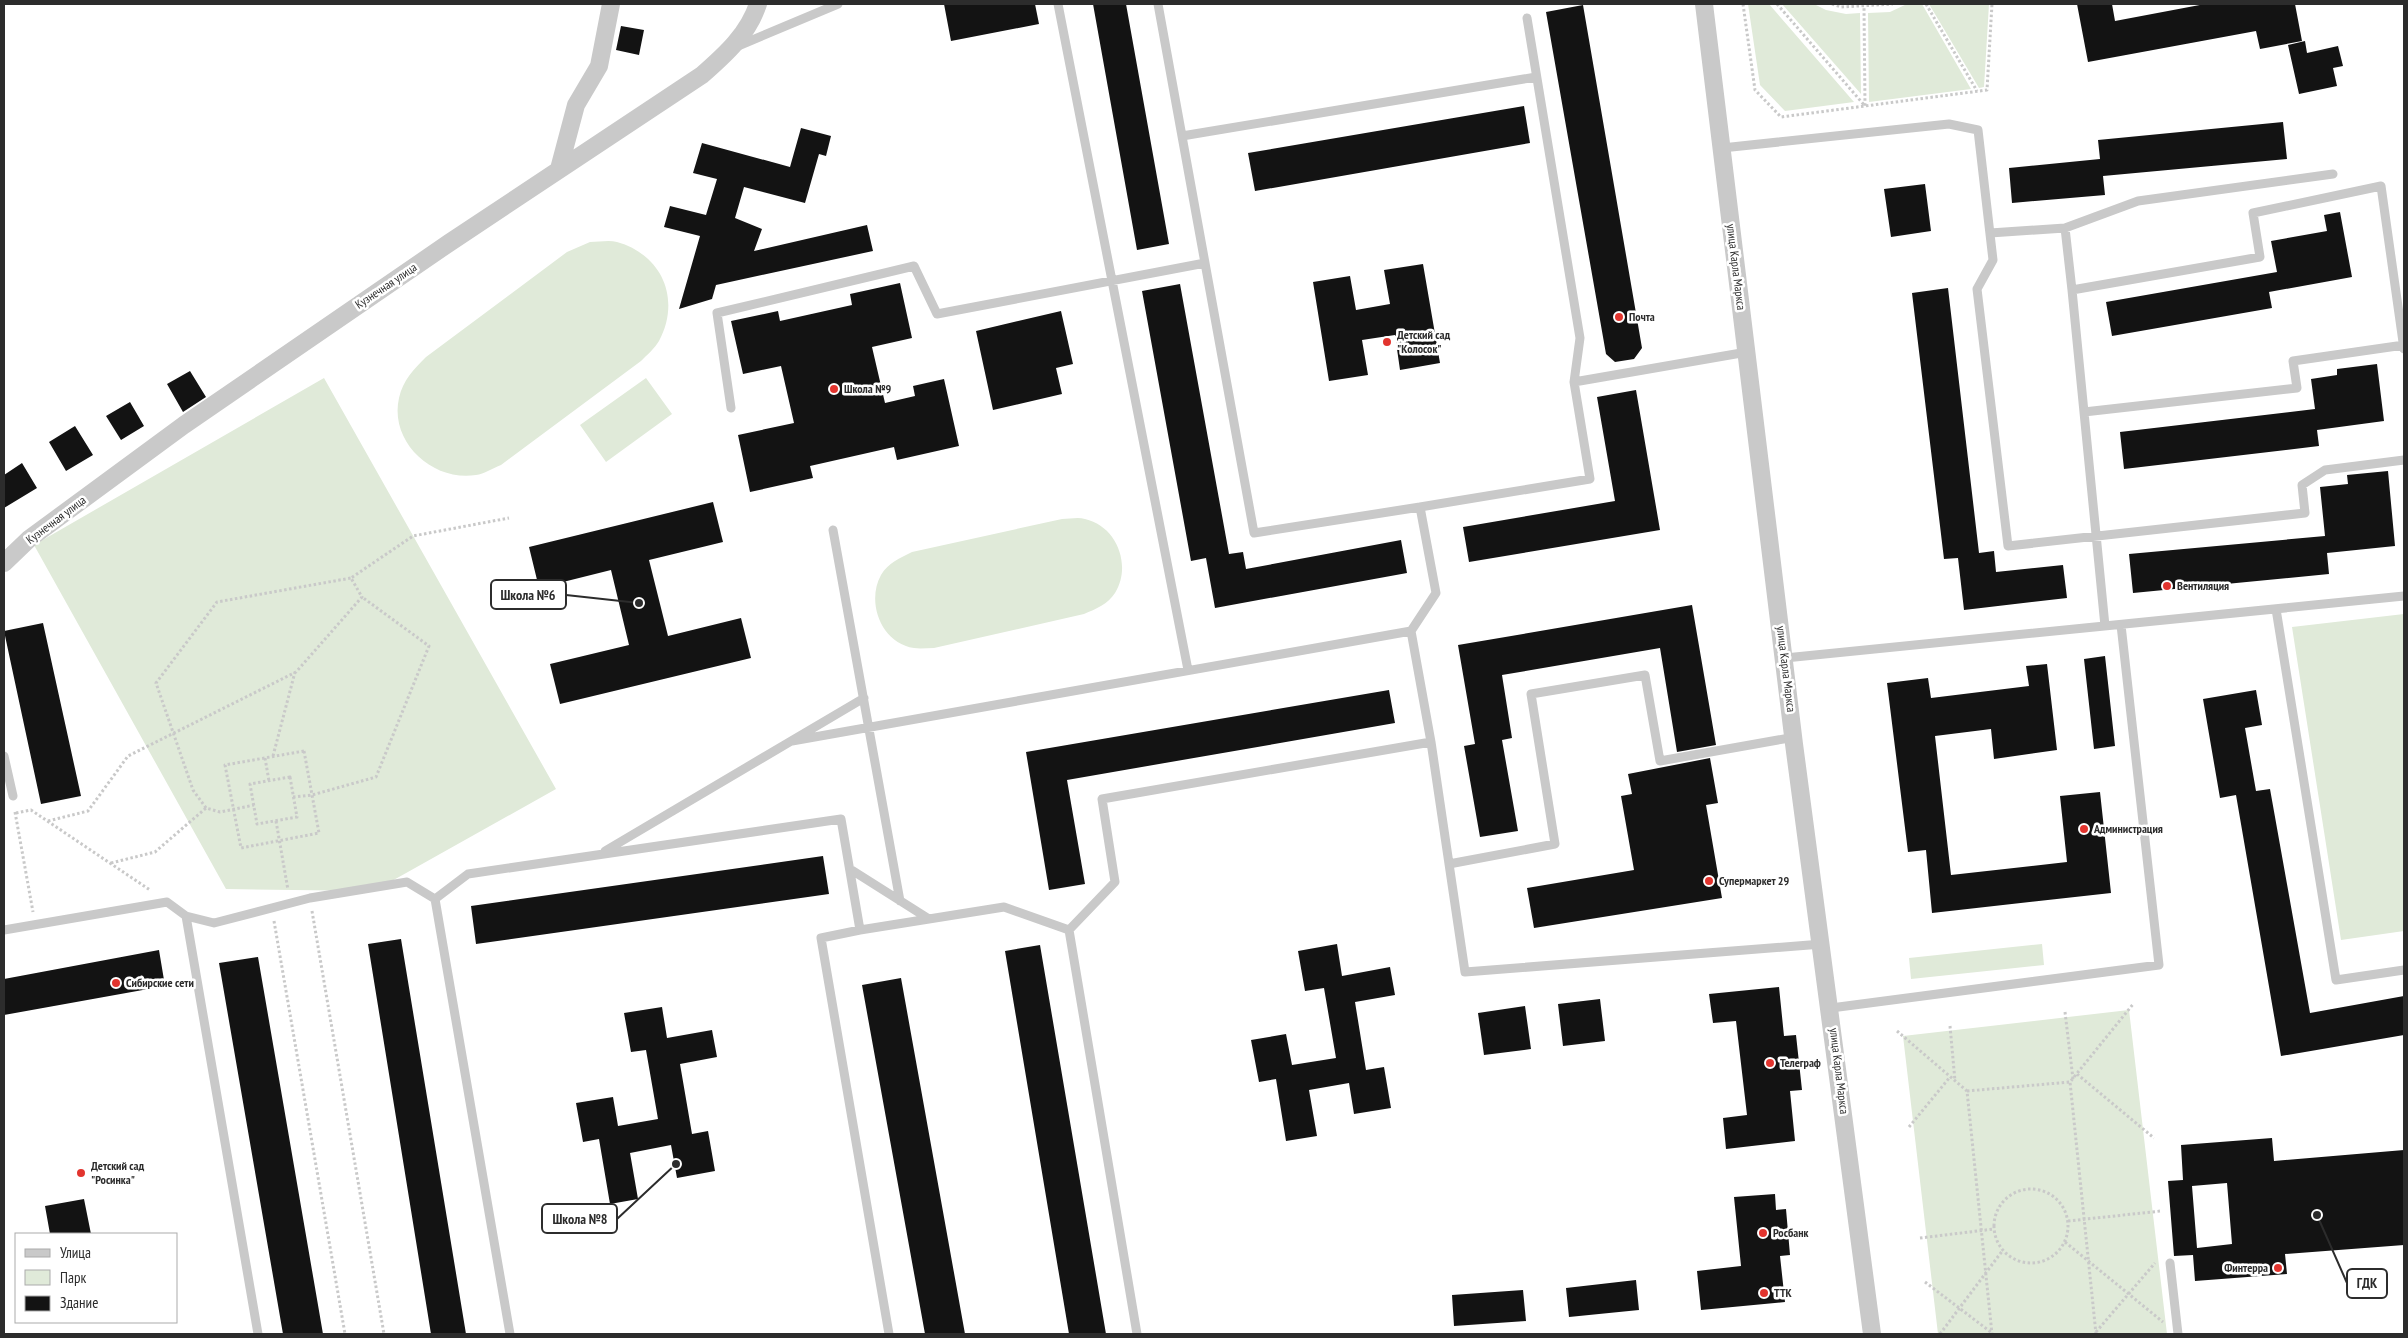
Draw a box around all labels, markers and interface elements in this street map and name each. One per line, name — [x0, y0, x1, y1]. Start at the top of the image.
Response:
street label: улица Карла Маркса — [1724, 223, 1749, 311]
street label: Кузнечная улица — [352, 259, 420, 312]
place label: Почта — [1629, 309, 1655, 324]
marker: Почта — [1613, 311, 1625, 323]
place label: Детский сад "Колосок" — [1397, 327, 1450, 356]
marker: Детский сад "Колосок" — [1381, 336, 1393, 348]
place label: Школа №9 — [844, 381, 891, 396]
marker: Школа №9 — [828, 383, 840, 395]
street label: Кузнечная улица — [23, 492, 89, 547]
place label: Вентиляция — [2177, 578, 2229, 593]
callout: Школа №6 — [491, 580, 566, 609]
marker: Вентиляция — [2161, 580, 2173, 592]
text: Школа №6 — [500, 586, 556, 604]
street label: улица Карла Маркса — [1774, 625, 1799, 713]
place label: Администрация — [2093, 821, 2163, 836]
marker: Администрация — [2078, 823, 2090, 835]
place label: Супермаркет 29 — [1719, 873, 1790, 888]
marker: Супермаркет 29 — [1703, 875, 1715, 887]
place label: Сибирские сети — [126, 975, 194, 990]
marker: Сибирские сети — [110, 977, 122, 989]
street label: улица Карла Маркса — [1827, 1027, 1852, 1115]
place label: Телеграф — [1780, 1055, 1821, 1070]
marker: Телеграф — [1764, 1057, 1776, 1069]
place label: Детский сад "Росинка" — [91, 1158, 144, 1187]
marker: Детский сад "Росинка" — [75, 1167, 87, 1179]
callout: Школа №8 — [542, 1204, 617, 1233]
text: Школа №8 — [552, 1210, 608, 1228]
place label: Росбанк — [1773, 1225, 1809, 1240]
marker: Росбанк — [1757, 1227, 1769, 1239]
legend — [15, 1233, 178, 1323]
text: Улица — [60, 1243, 91, 1262]
place label: Финтерра — [2224, 1260, 2268, 1275]
marker: Финтерра — [2272, 1262, 2284, 1274]
text: Парк — [60, 1268, 86, 1287]
callout: ГДК — [2347, 1269, 2387, 1298]
text: ГДК — [2357, 1274, 2378, 1292]
place label: ТТК — [1774, 1285, 1793, 1300]
marker: ТТК — [1758, 1287, 1770, 1299]
text: Здание — [60, 1293, 98, 1312]

